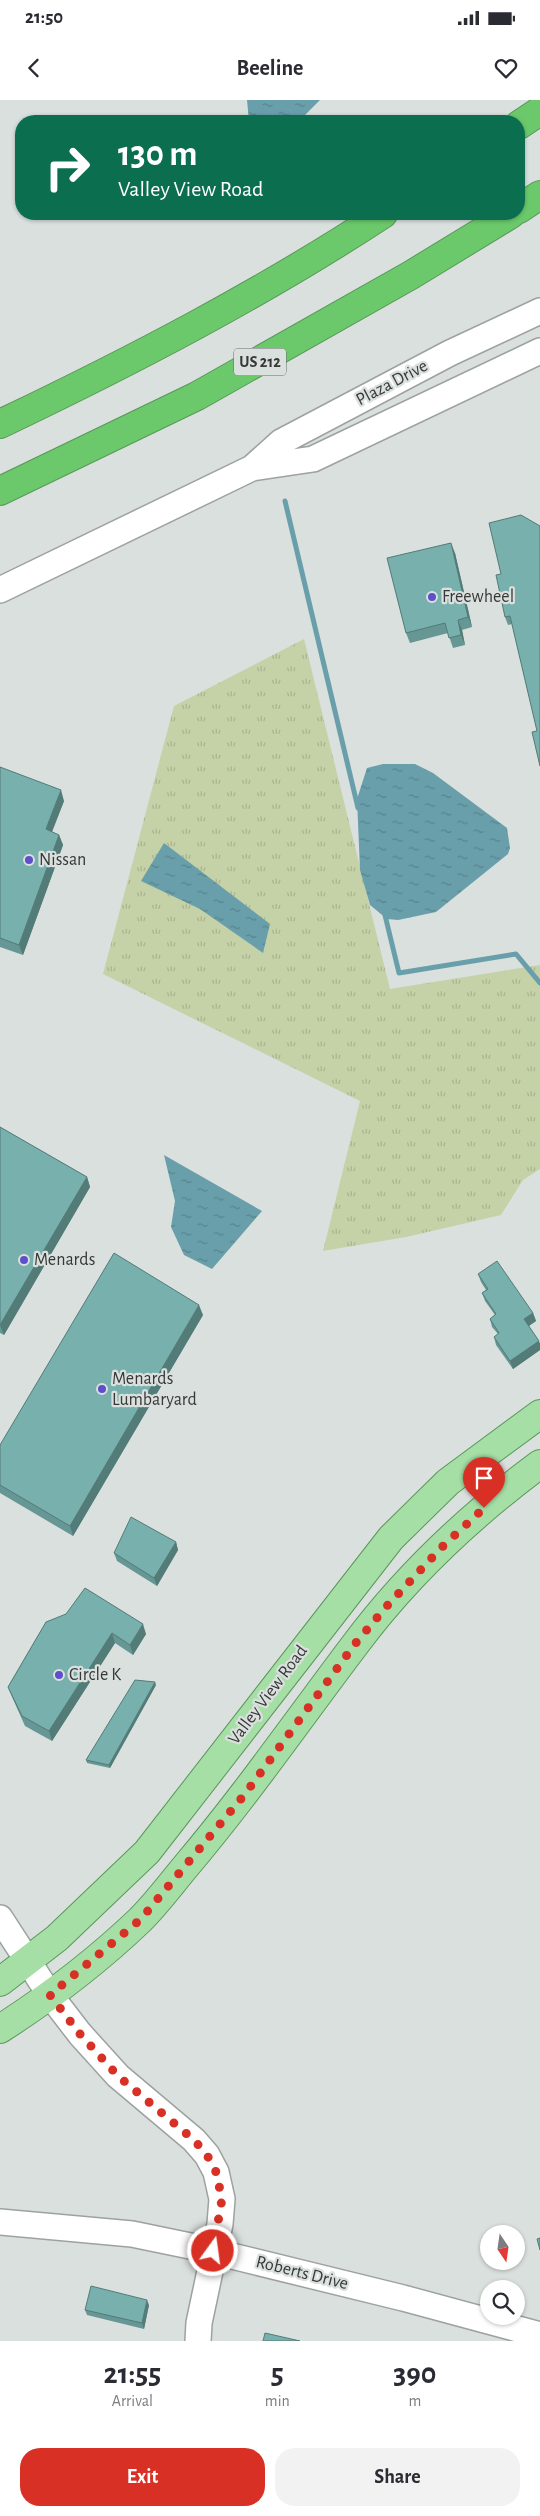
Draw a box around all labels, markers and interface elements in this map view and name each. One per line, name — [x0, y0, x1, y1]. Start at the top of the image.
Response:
text: 21:50 — [25, 8, 63, 27]
icon: back — [20, 54, 48, 82]
icon: heart — [492, 54, 520, 82]
text: Beeline — [237, 57, 303, 79]
icon: right — [35, 135, 100, 200]
text: 130 m — [118, 137, 197, 172]
text: Valley View Road — [118, 178, 264, 200]
road number: US 212 — [234, 348, 286, 376]
street label: Plaza Drive — [353, 357, 431, 409]
place label: Freewheel — [442, 588, 514, 606]
marker: Freewheel — [426, 591, 438, 603]
place label: Nissan — [39, 851, 86, 869]
marker: Nissan — [23, 854, 35, 866]
place label: Menards — [34, 1251, 95, 1269]
marker: Menards — [18, 1254, 30, 1266]
place label: Menards Lumbaryard — [112, 1370, 197, 1409]
marker: Menards Lumbaryard — [96, 1383, 108, 1395]
pin — [463, 1457, 505, 1508]
icon: arrive — [470, 1464, 498, 1492]
street label: Valley View Road — [225, 1642, 311, 1748]
place label: Circle K — [69, 1666, 121, 1684]
marker: Circle K — [53, 1669, 65, 1681]
position arrow — [186, 2224, 238, 2276]
north arrow — [480, 2225, 525, 2270]
map controls — [480, 2225, 525, 2325]
street label: Roberts Drive — [254, 2253, 350, 2293]
button: search — [480, 2280, 525, 2325]
text: 21:55 — [104, 2359, 161, 2389]
text: 5 — [271, 2359, 284, 2389]
text: 390 — [393, 2359, 436, 2389]
text: Arrival — [112, 2393, 153, 2409]
text: min — [265, 2393, 290, 2409]
text: m — [408, 2393, 421, 2409]
button: Exit — [20, 2448, 265, 2506]
button: Share — [275, 2448, 520, 2506]

